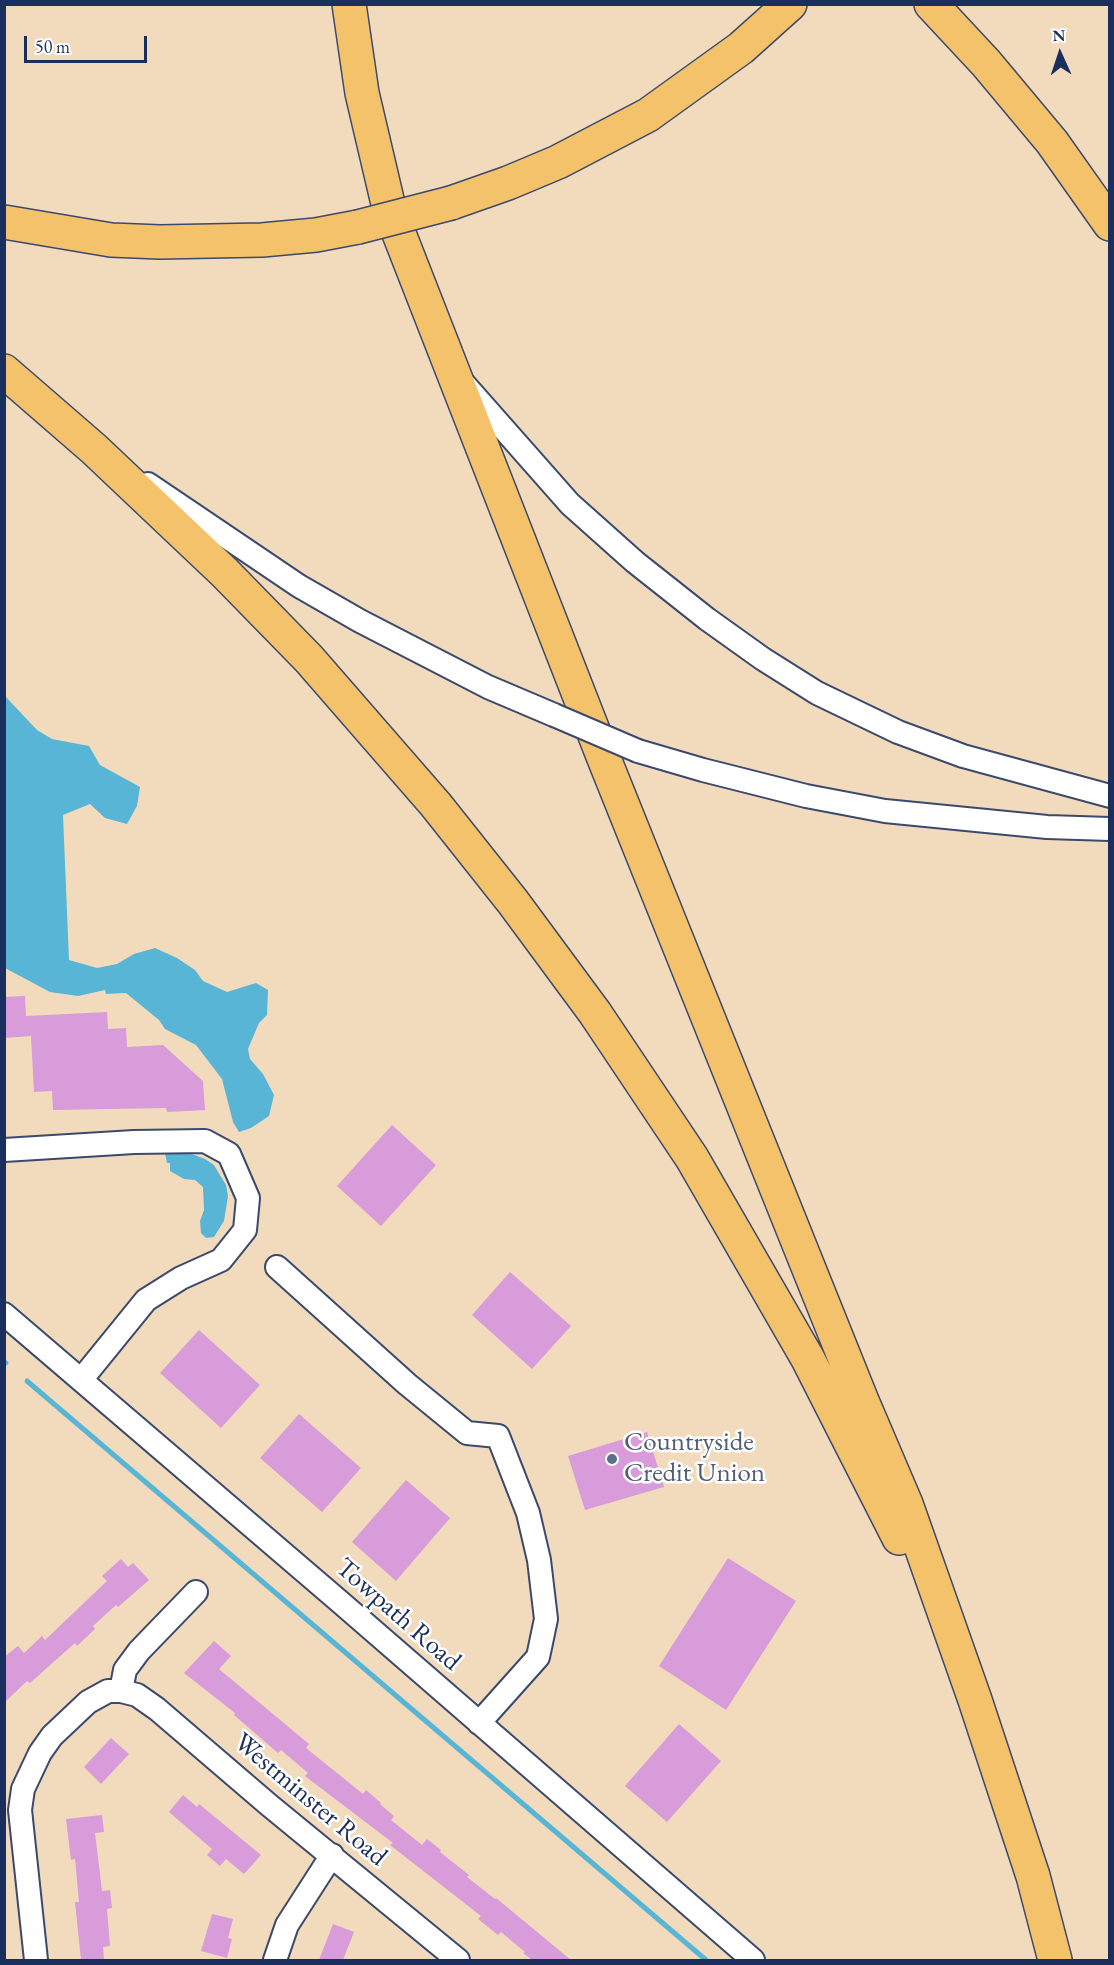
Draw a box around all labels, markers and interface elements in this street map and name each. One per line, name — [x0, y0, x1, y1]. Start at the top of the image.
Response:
scale bar — [27, 24, 150, 62]
north arrow — [1030, 24, 1090, 84]
text: N — [1052, 25, 1066, 46]
text: 50 m — [35, 35, 70, 58]
place label: Countryside Credit Union — [624, 1427, 765, 1490]
marker: Countryside Credit Union — [605, 1452, 619, 1466]
street label: Towpath Road — [329, 1552, 467, 1678]
street label: Westminster Road — [227, 1726, 393, 1874]

